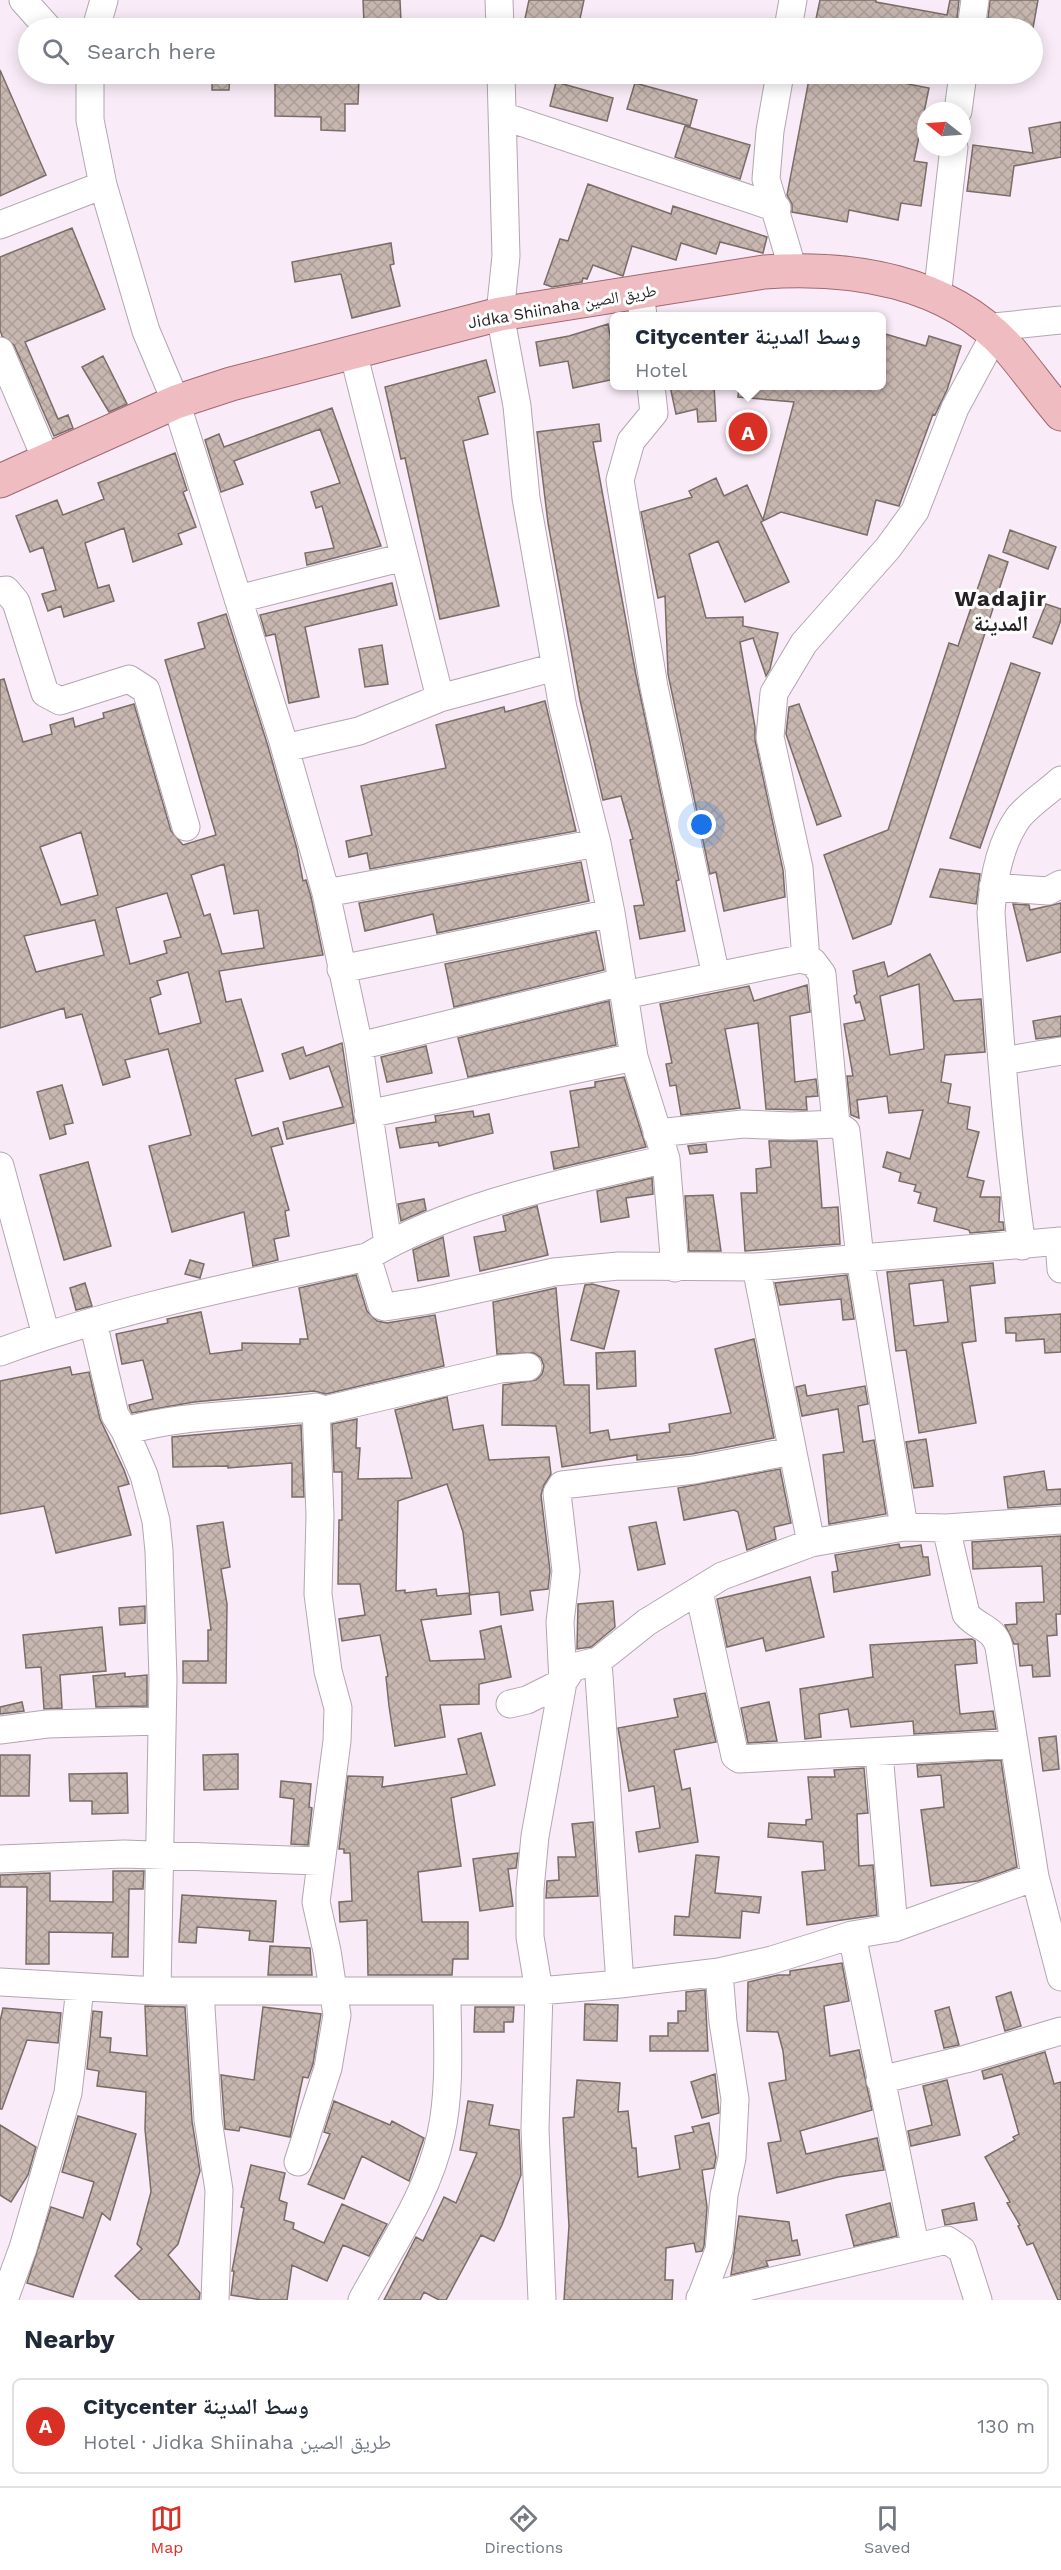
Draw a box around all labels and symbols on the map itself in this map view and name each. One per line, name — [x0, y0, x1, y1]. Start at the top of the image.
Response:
north arrow — [917, 102, 971, 156]
street label: Jidka Shiinaha طريق الصين — [466, 281, 658, 333]
pin: A — [728, 410, 768, 454]
district label: Wadajir المدينة — [954, 586, 1048, 636]
your location — [687, 810, 716, 839]

